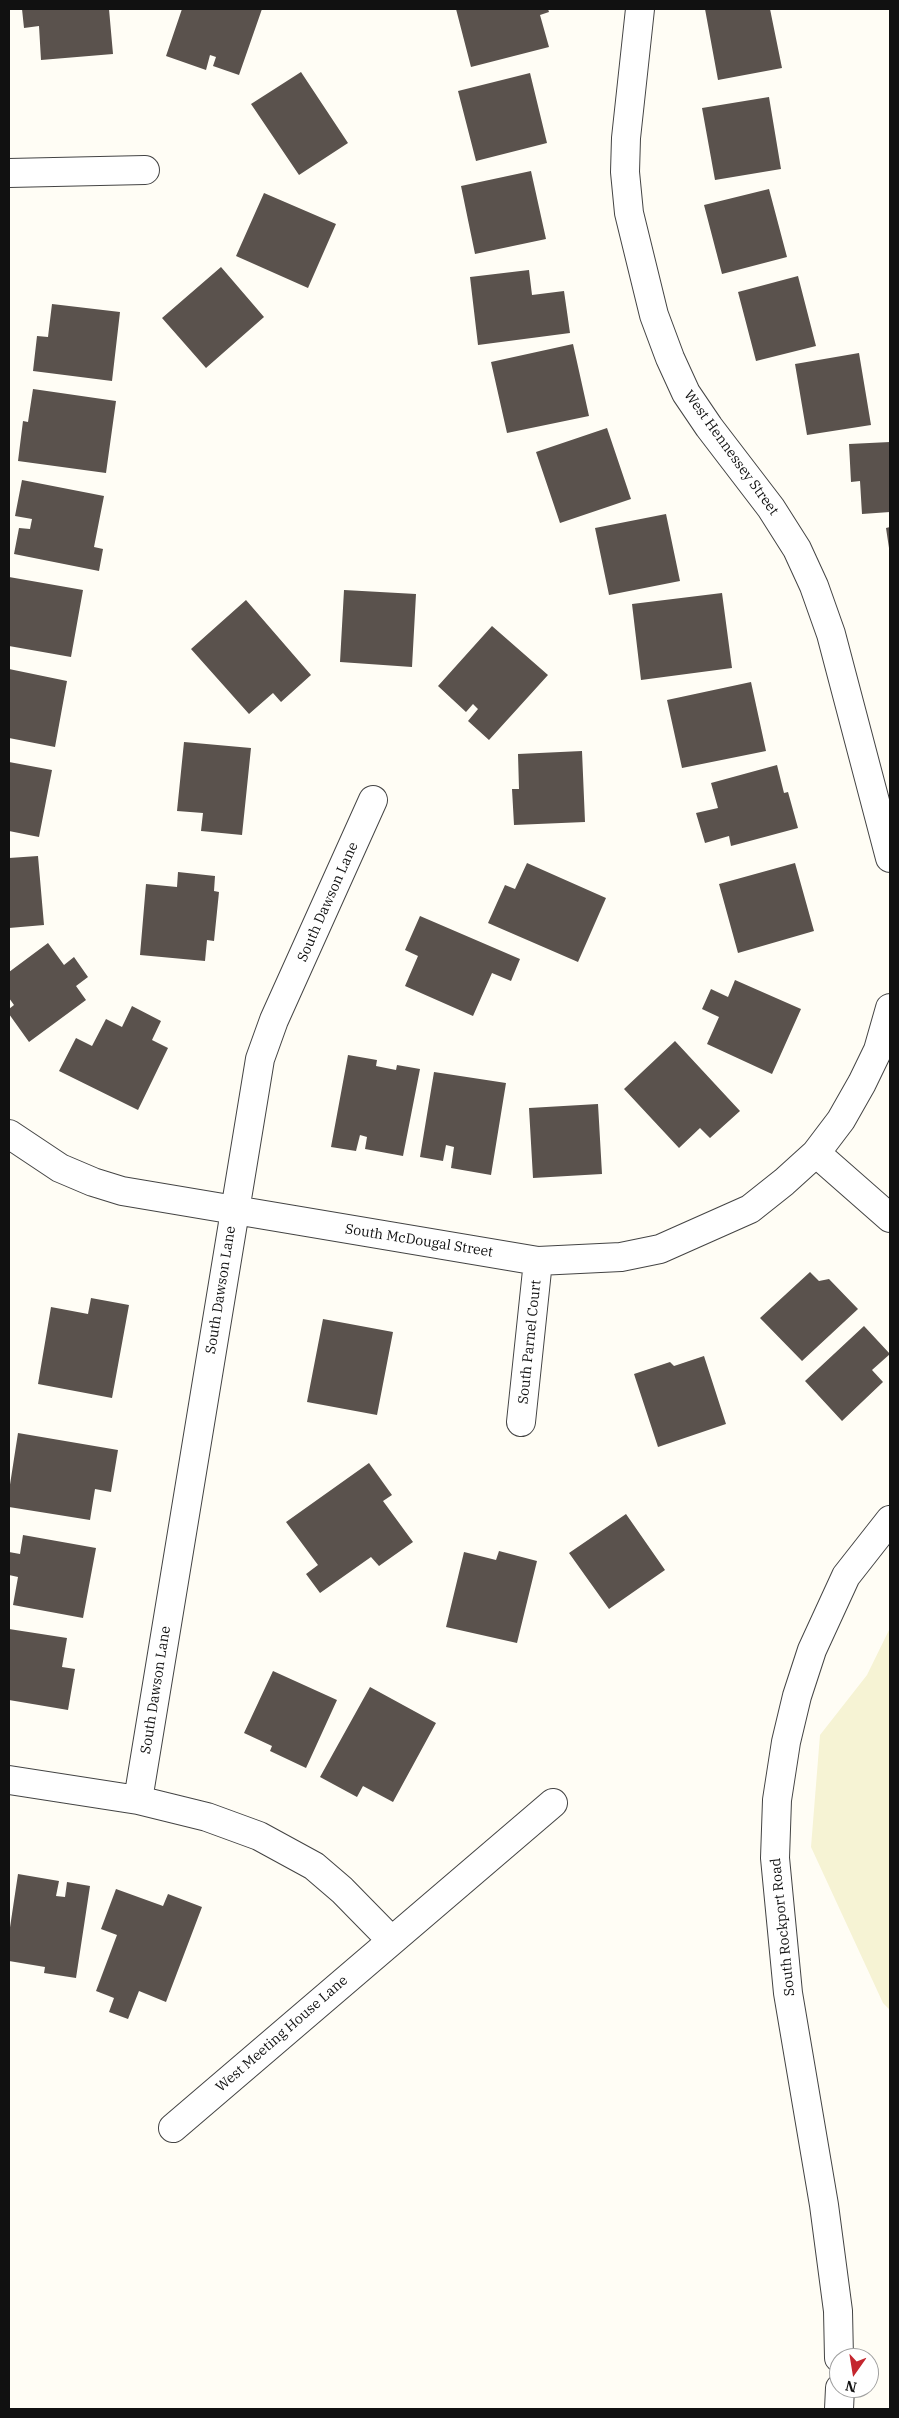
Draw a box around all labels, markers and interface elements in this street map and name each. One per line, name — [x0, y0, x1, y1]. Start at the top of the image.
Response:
street label: West Hennessey Street — [680, 387, 782, 519]
street label: South Dawson Lane — [294, 840, 362, 964]
street label: South McDougal Street — [344, 1221, 494, 1261]
street label: South Dawson Lane — [203, 1225, 239, 1355]
street label: South Parnel Court — [515, 1279, 545, 1405]
street label: South Dawson Lane — [138, 1625, 174, 1755]
street label: South Rockport Road — [767, 1857, 799, 1997]
street label: West Meeting House Lane — [213, 1972, 351, 2096]
north arrow — [829, 2348, 879, 2398]
text: N — [843, 2377, 858, 2397]

